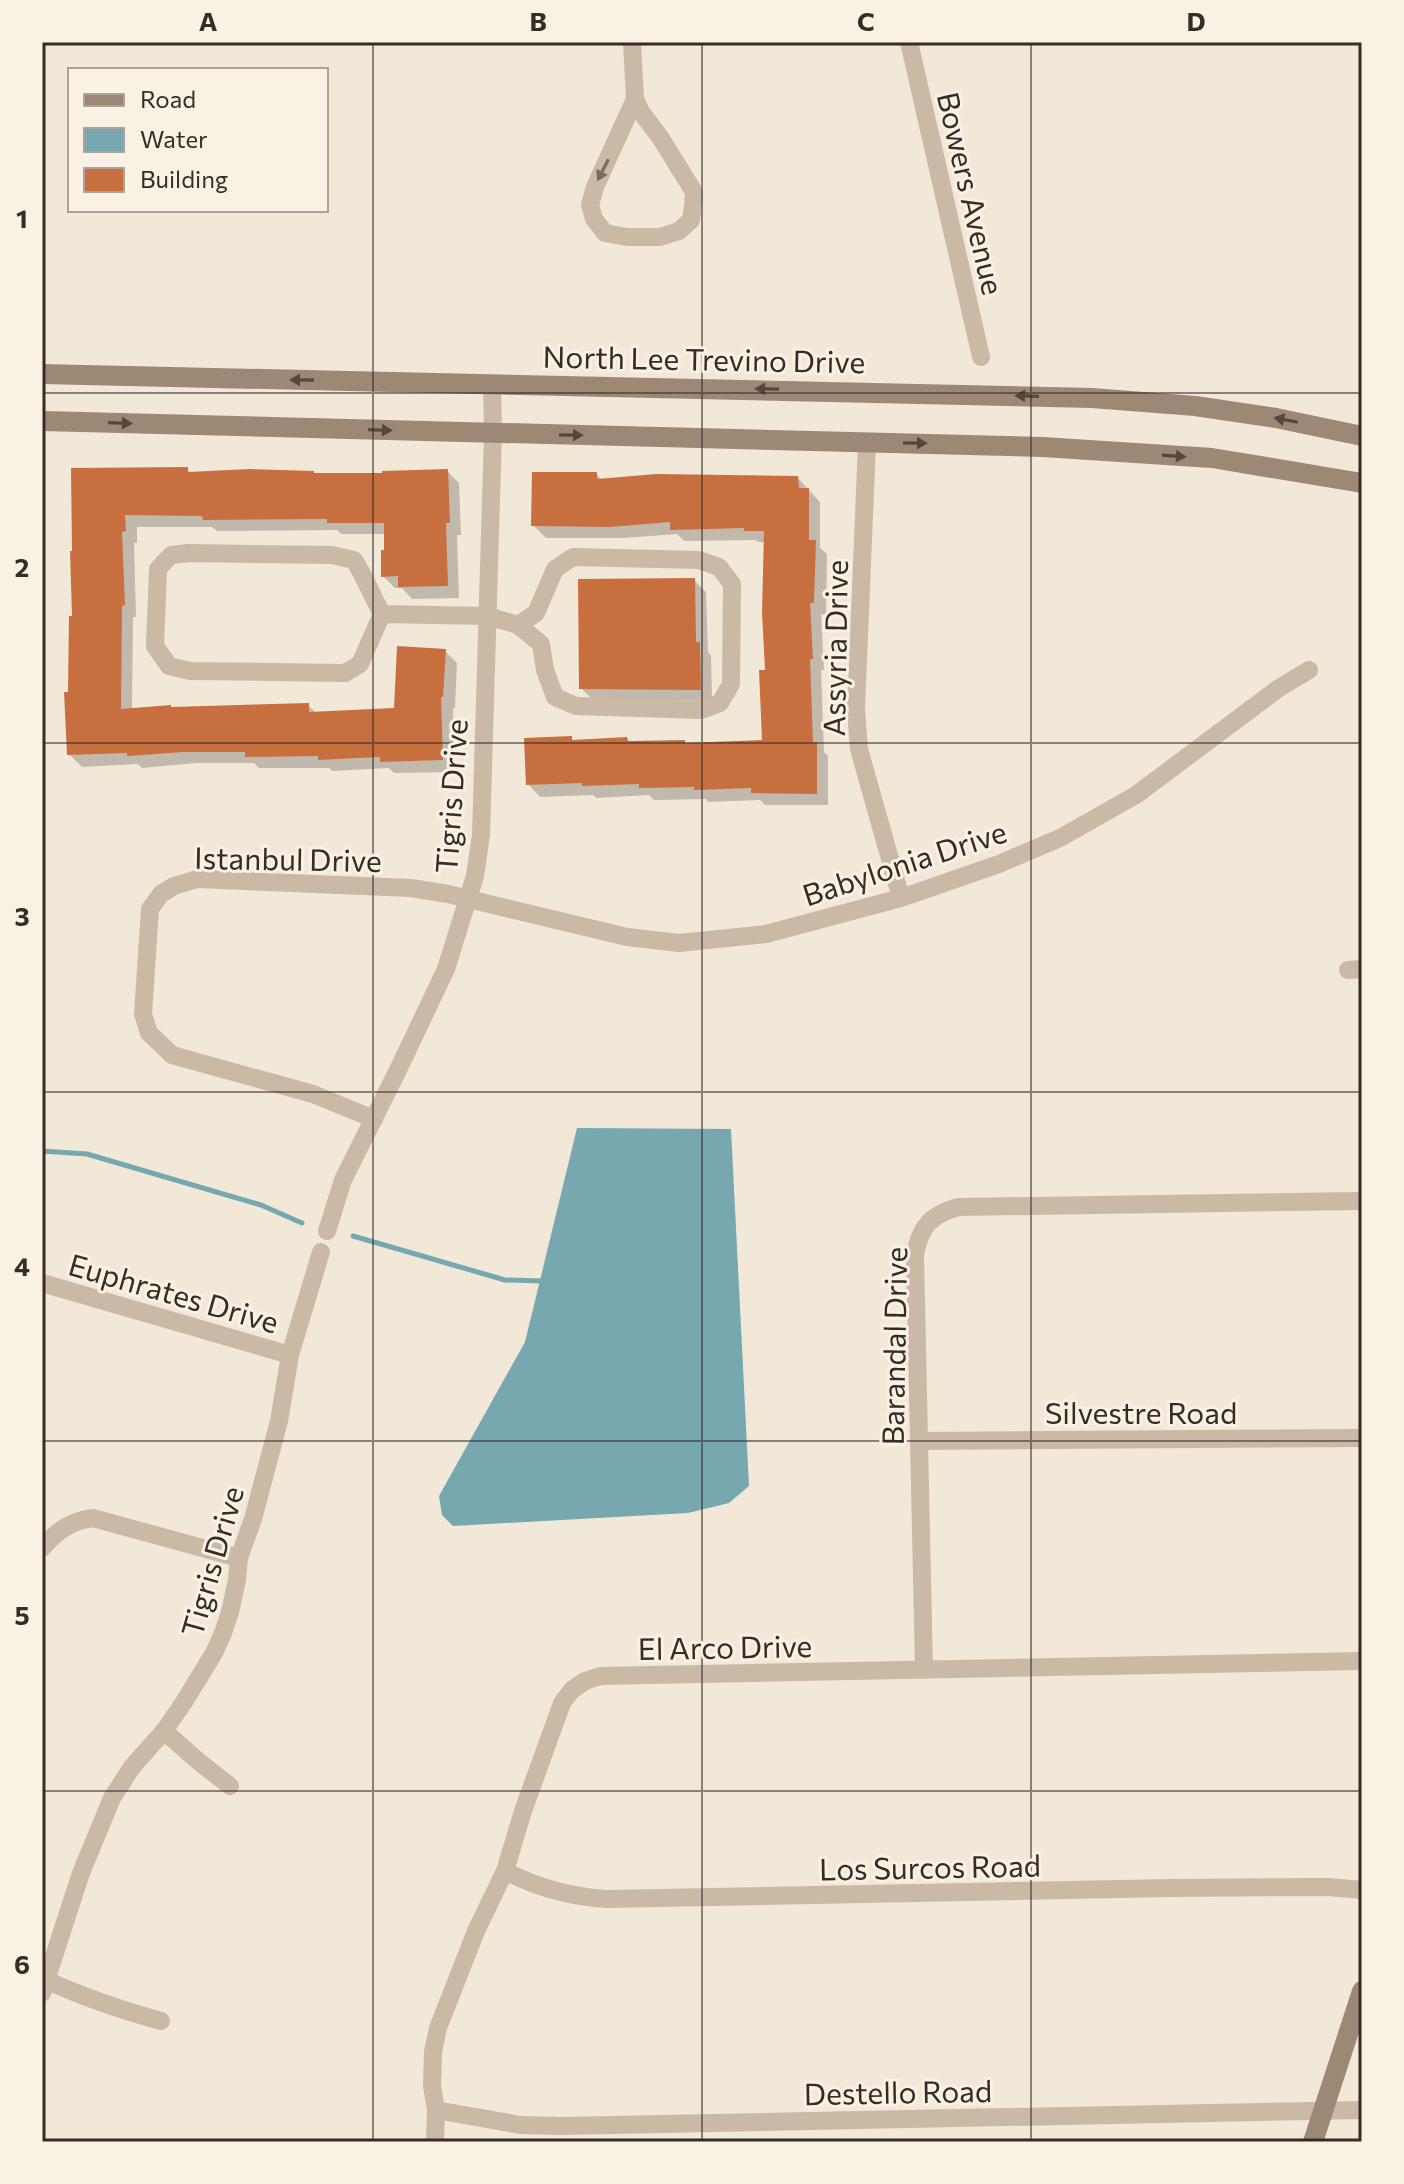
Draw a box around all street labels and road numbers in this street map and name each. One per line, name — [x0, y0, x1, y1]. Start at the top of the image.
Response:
street label: Bowers Avenue — [931, 88, 1013, 298]
street label: North Lee Trevino Drive — [542, 337, 866, 379]
street label: Assyria Drive — [814, 559, 854, 737]
street label: Tigris Drive — [426, 718, 474, 874]
street label: Babylonia Drive — [797, 812, 1011, 912]
street label: Istanbul Drive — [194, 838, 382, 878]
street label: Euphrates Drive — [65, 1244, 283, 1340]
street label: Barandal Drive — [873, 1246, 913, 1446]
street label: Silvestre Road — [1045, 1393, 1237, 1430]
street label: Tigris Drive — [172, 1482, 250, 1640]
street label: El Arco Drive — [638, 1626, 812, 1666]
street label: Los Surcos Road — [819, 1846, 1041, 1886]
street label: Destello Road — [804, 2071, 992, 2111]

